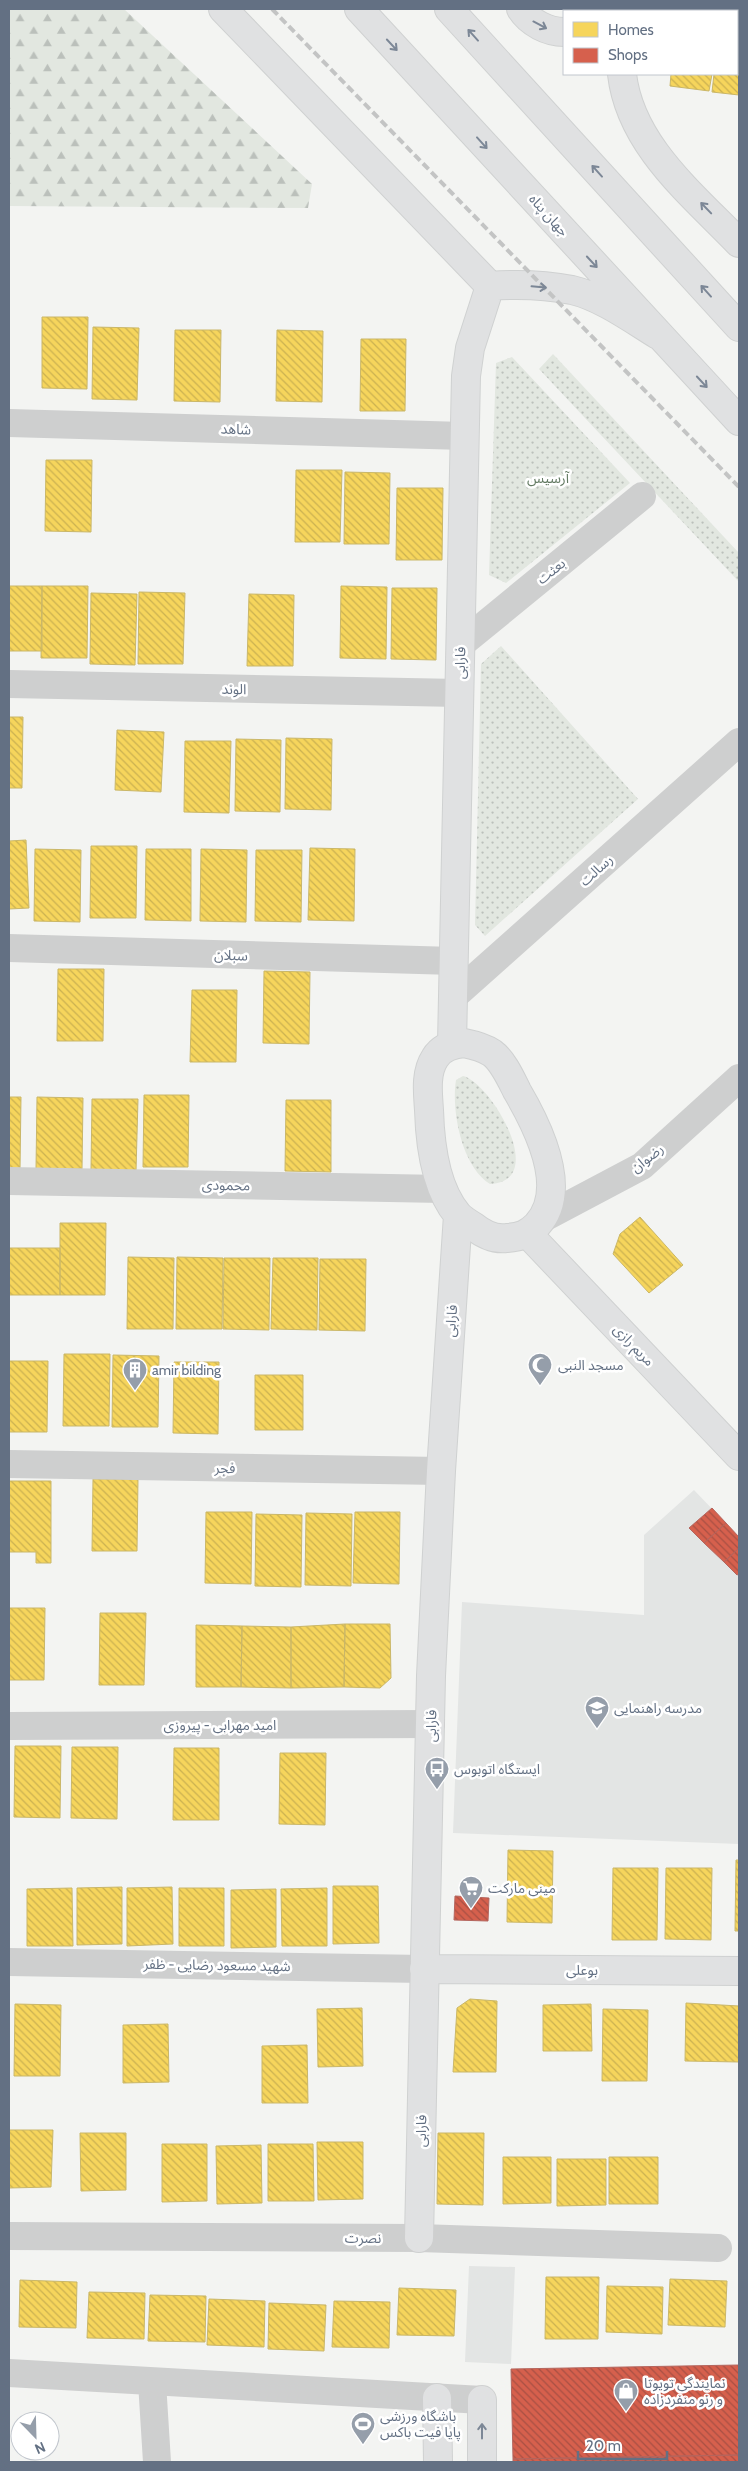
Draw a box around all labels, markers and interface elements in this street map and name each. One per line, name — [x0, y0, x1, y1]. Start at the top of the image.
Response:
legend — [563, 10, 738, 75]
one-way arrow — [533, 20, 548, 30]
text: Homes — [608, 21, 654, 39]
one-way arrow — [468, 29, 479, 42]
one-way arrow — [386, 38, 398, 51]
text: Shops — [608, 46, 648, 64]
one-way arrow — [476, 136, 488, 149]
one-way arrow — [591, 164, 603, 177]
street label: جهان پناه — [524, 190, 573, 241]
one-way arrow — [700, 202, 712, 214]
one-way arrow — [586, 256, 598, 269]
one-way arrow — [531, 282, 547, 291]
one-way arrow — [701, 285, 713, 298]
one-way arrow — [696, 375, 708, 388]
street label: شاهد — [220, 419, 252, 439]
park label: آرسیس — [527, 469, 570, 487]
street label: بعثت — [533, 554, 569, 588]
street label: فارابی — [451, 647, 469, 679]
street label: الوند — [221, 680, 247, 698]
street label: رسالت — [576, 850, 616, 890]
street label: سبلان — [214, 945, 248, 965]
street label: رضوان — [627, 1140, 667, 1176]
street label: محمودی — [202, 1176, 250, 1194]
street label: فارابی — [441, 1304, 461, 1338]
street label: مریم رازی — [608, 1320, 658, 1371]
mosque icon: مسجد النبی — [527, 1352, 553, 1386]
place label: مسجد النبی — [558, 1356, 624, 1374]
building icon: amir bilding — [122, 1357, 148, 1391]
place label: amir bilding — [152, 1361, 222, 1379]
street label: فجر — [213, 1459, 236, 1477]
school or university icon: مدرسه راهنمایی — [584, 1695, 610, 1729]
place label: مدرسه راهنمایی — [614, 1699, 702, 1717]
street label: فارابی — [422, 1710, 440, 1742]
street label: امید مهرابی - پیروزی — [164, 1716, 276, 1735]
bus stop icon: ایستگاه اتوبوس — [424, 1756, 450, 1790]
place label: ایستگاه اتوبوس — [454, 1760, 540, 1778]
supermarket icon: مینی مارکت — [458, 1875, 484, 1909]
place label: مینی مارکت — [488, 1879, 556, 1897]
street label: شهید مسعود رضایی - ظفر — [142, 1955, 291, 1975]
street label: بوعلی — [566, 1961, 598, 1979]
street label: فارابی — [412, 2115, 430, 2147]
street label: نصرت — [345, 2229, 381, 2247]
place label: نمایندگی تویوتا و رنو منفردزاده — [644, 2374, 726, 2408]
shop icon: نمایندگی تویوتا و رنو منفردزاده — [613, 2378, 639, 2412]
place label: باشگاه ورزشی پایا فیت باکس — [380, 2407, 461, 2442]
north arrow — [10, 2411, 60, 2461]
sports icon: باشگاه ورزشی پایا فیت باکس — [350, 2411, 376, 2445]
one-way arrow — [477, 2423, 487, 2440]
scale bar — [578, 2428, 667, 2460]
text: 20 m — [586, 2437, 621, 2455]
text: N — [32, 2438, 48, 2458]

